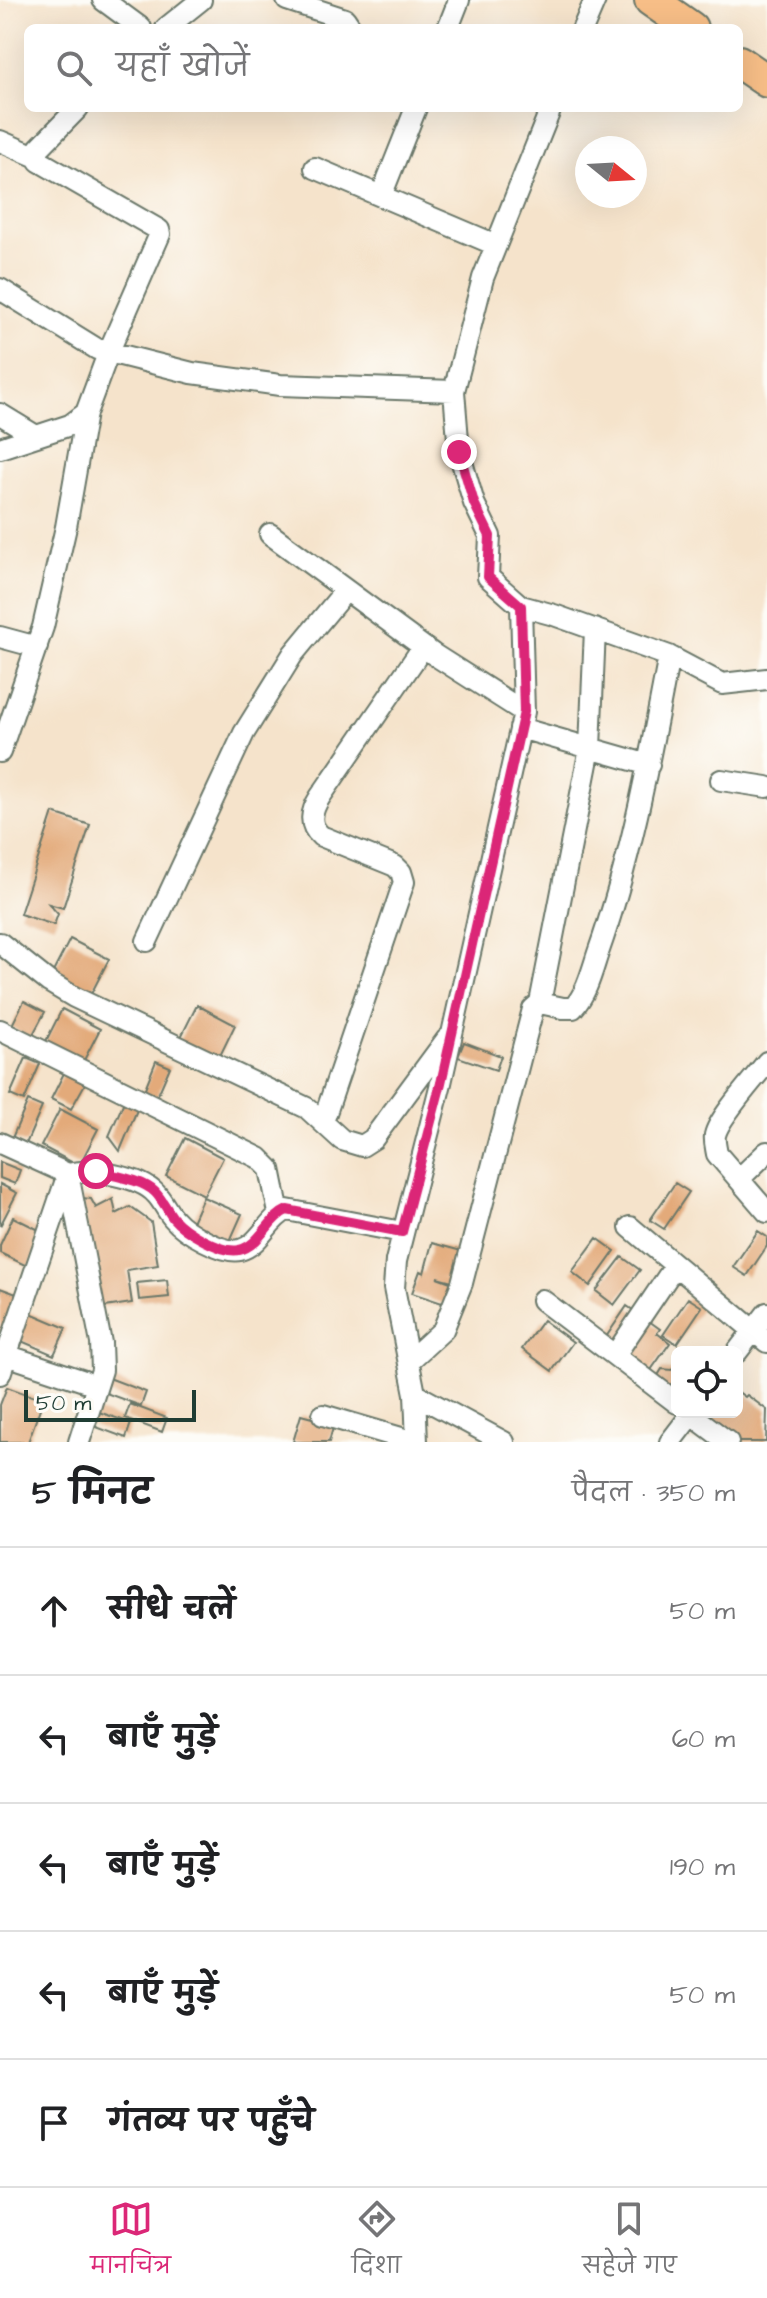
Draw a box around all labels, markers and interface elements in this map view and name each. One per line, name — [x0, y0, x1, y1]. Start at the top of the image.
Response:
search box — [24, 24, 743, 112]
icon: search — [52, 46, 96, 90]
text: यहाँ खोजें — [116, 46, 249, 88]
north arrow — [575, 136, 647, 208]
route end — [441, 434, 477, 470]
route start — [78, 1153, 114, 1189]
map controls — [671, 1346, 743, 1418]
button: locate — [671, 1346, 743, 1418]
scale bar — [24, 1386, 196, 1422]
text: 50 m — [36, 1388, 91, 1419]
text: 5 मिनट — [32, 1469, 152, 1517]
text: पैदल · 350 m — [572, 1475, 735, 1511]
icon: ahead — [32, 1589, 76, 1633]
text: सीधे चलें — [108, 1589, 235, 1631]
text: 50 m — [670, 1593, 735, 1629]
icon: left — [32, 1717, 76, 1761]
text: बाएँ मुड़ें — [108, 1717, 218, 1759]
text: 60 m — [672, 1721, 735, 1757]
icon: left — [32, 1845, 76, 1889]
text: बाएँ मुड़ें — [108, 1845, 218, 1887]
text: 190 m — [670, 1849, 735, 1885]
icon: left — [32, 1973, 76, 2017]
text: बाएँ मुड़ें — [108, 1973, 218, 2015]
text: 50 m — [670, 1977, 735, 2013]
icon: arrive — [32, 2101, 76, 2145]
text: गंतव्य पर पहुँचे — [108, 2101, 314, 2143]
tab: मानचित्र — [90, 2197, 171, 2290]
tab: दिशा — [352, 2197, 402, 2290]
tab: सहेजे गए — [582, 2197, 677, 2290]

